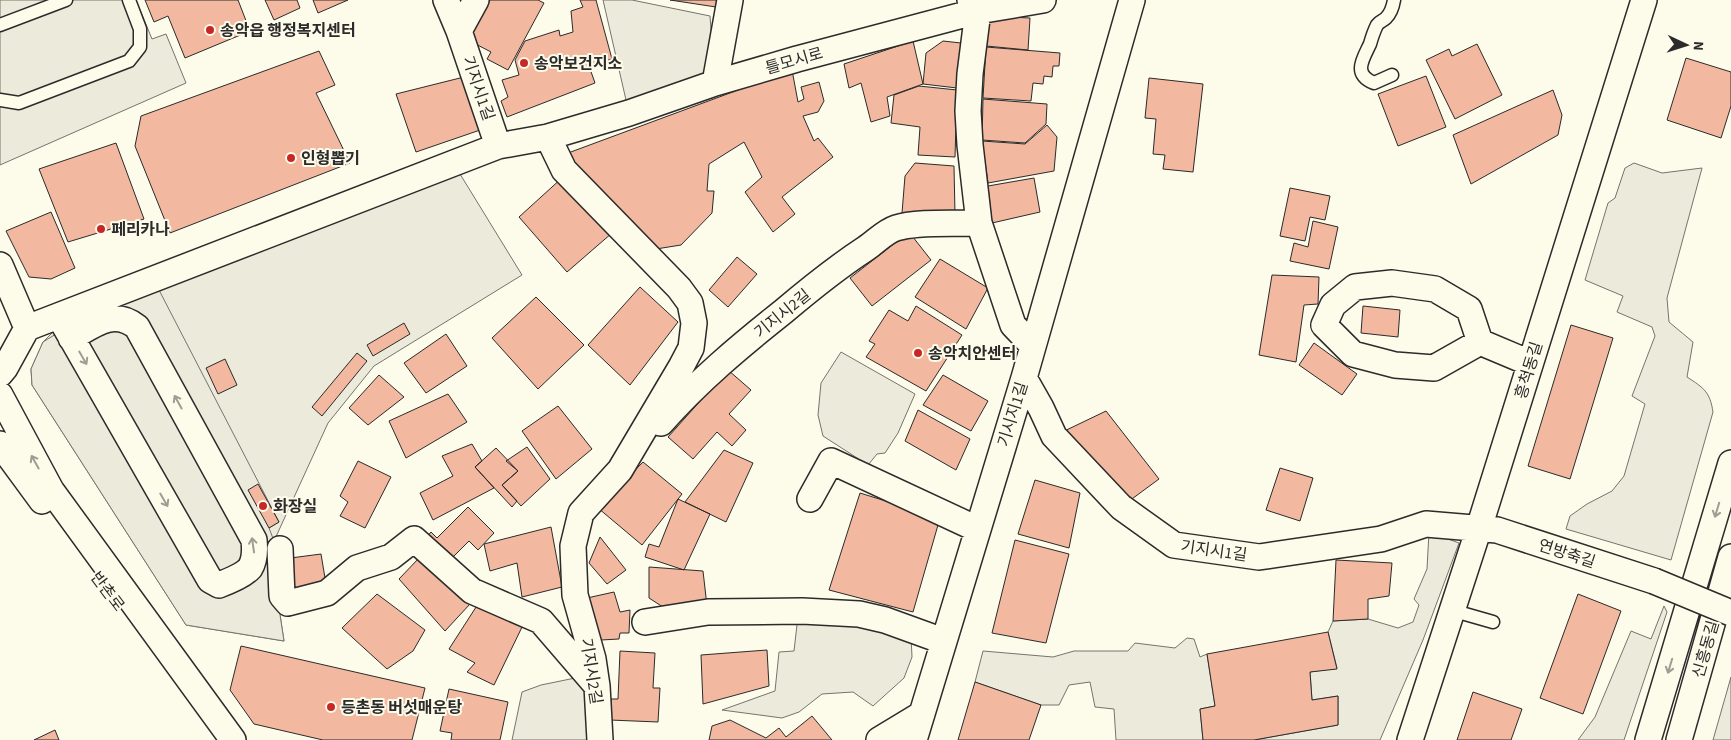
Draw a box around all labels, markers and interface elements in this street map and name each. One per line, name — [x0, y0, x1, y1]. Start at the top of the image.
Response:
place label: 송악읍 행정복지센터 — [220, 20, 356, 42]
north arrow — [1661, 20, 1711, 70]
marker: 송악읍 행정복지센터 — [204, 24, 216, 36]
text: N — [1688, 40, 1708, 51]
street label: 틀모시로 — [763, 42, 826, 80]
street label: 기지시1길 — [457, 53, 499, 124]
place label: 송악보건지소 — [534, 53, 623, 75]
marker: 송악보건지소 — [518, 57, 530, 69]
place label: 인형뽑기 — [301, 148, 360, 170]
marker: 인형뽑기 — [285, 152, 297, 164]
place label: 페리카나 — [111, 219, 170, 241]
marker: 페리카나 — [95, 223, 107, 235]
street label: 기지시2길 — [750, 284, 816, 343]
street label: 흥척동길 — [1510, 339, 1548, 402]
place label: 송악치안센터 — [928, 343, 1016, 365]
marker: 송악치안센터 — [912, 347, 924, 359]
one-way arrow — [79, 351, 89, 365]
street label: 기시지1길 — [993, 379, 1033, 449]
one-way arrow — [173, 395, 182, 410]
one-way arrow — [30, 454, 40, 469]
one-way arrow — [159, 492, 169, 507]
place label: 화장실 — [273, 496, 317, 518]
marker: 화장실 — [257, 500, 269, 512]
one-way arrow — [1711, 502, 1721, 518]
street label: 연방축길 — [1535, 534, 1598, 574]
street label: 기지시1길 — [1179, 535, 1248, 567]
one-way arrow — [248, 538, 258, 554]
street label: 반촌로 — [85, 567, 129, 616]
street label: 신흥동길 — [1687, 618, 1725, 681]
street label: 기지시2길 — [575, 636, 607, 706]
one-way arrow — [1665, 657, 1675, 673]
place label: 등촌동 버섯매운탕 — [341, 697, 462, 719]
marker: 등촌동 버섯매운탕 — [325, 701, 337, 713]

